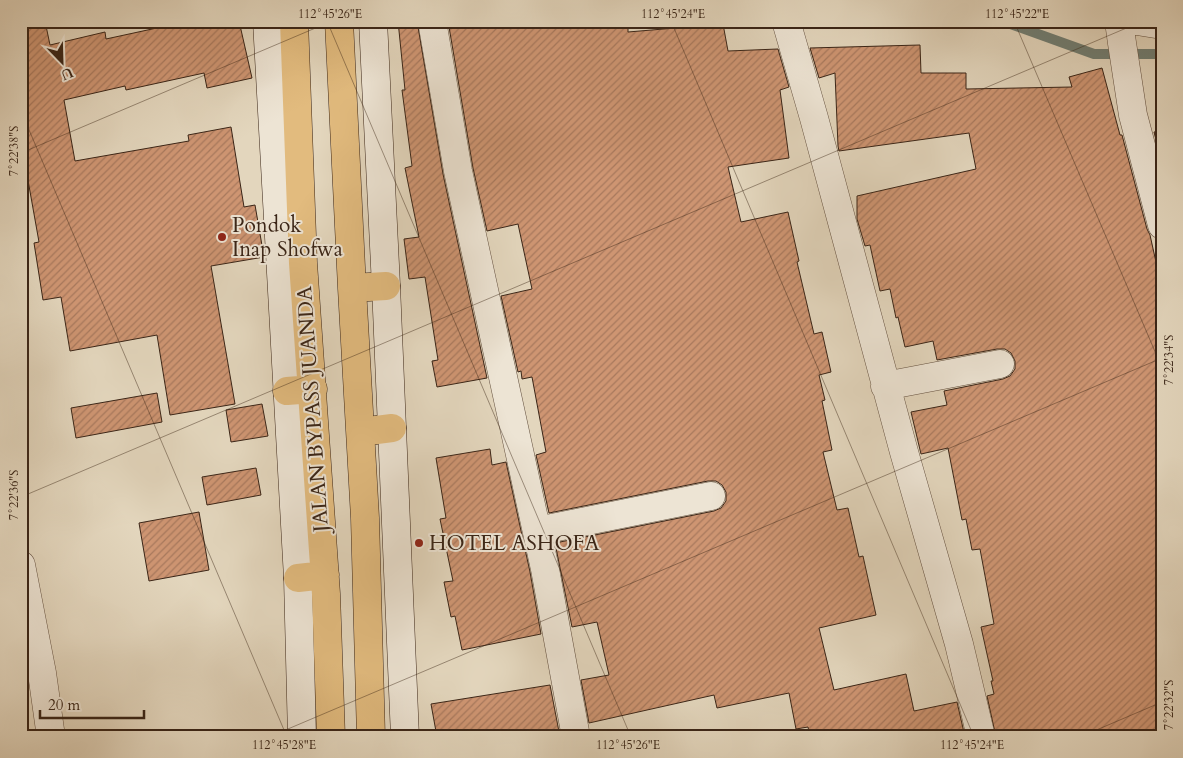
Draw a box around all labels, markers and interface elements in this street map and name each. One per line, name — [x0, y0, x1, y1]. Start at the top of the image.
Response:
text: 112°45'26"E — [298, 6, 362, 22]
text: 112°45'24"E — [641, 6, 705, 22]
text: 112°45'22"E — [985, 6, 1049, 22]
north arrow — [38, 38, 88, 88]
text: U — [57, 63, 76, 85]
text: 7°22'38"S — [6, 126, 22, 176]
place label: Pondok Inap Shofwa — [232, 211, 343, 264]
marker: Pondok Inap Shofwa — [216, 231, 228, 243]
street label: JALAN BYPASS JUANDA — [290, 285, 336, 536]
text: 7°22'34"S — [1161, 335, 1177, 385]
text: 7°22'36"S — [6, 470, 22, 520]
place label: HOTEL ASHOFA — [429, 529, 600, 558]
marker: HOTEL ASHOFA — [413, 537, 425, 549]
text: 7°22'32"S — [1161, 680, 1177, 730]
scale bar — [40, 688, 144, 720]
text: 20 m — [48, 695, 80, 715]
text: 112°45'28"E — [252, 737, 316, 753]
text: 112°45'26"E — [596, 737, 660, 753]
text: 112°45'24"E — [940, 737, 1004, 753]

